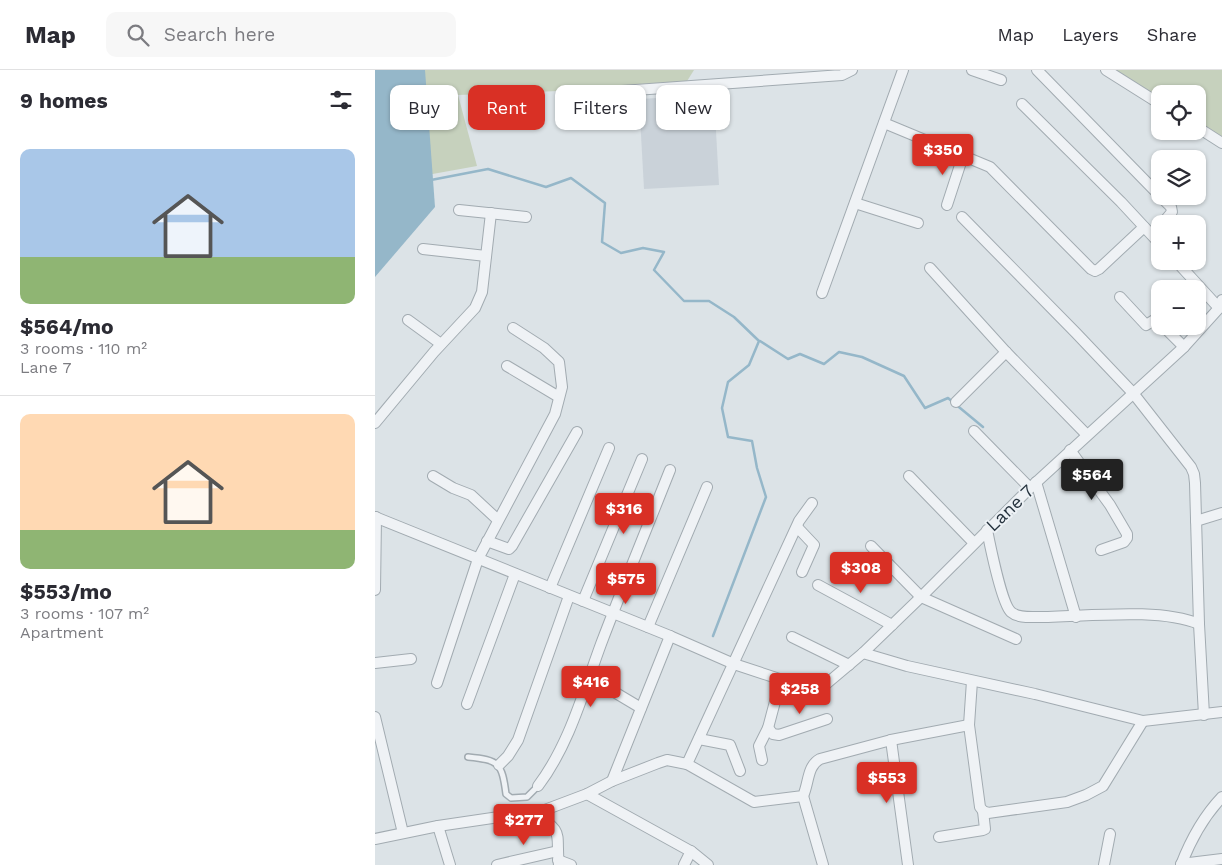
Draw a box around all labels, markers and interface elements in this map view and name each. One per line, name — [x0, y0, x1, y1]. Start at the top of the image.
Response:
search box — [106, 12, 456, 57]
text: Map — [25, 21, 76, 49]
icon: search — [124, 21, 152, 49]
text: Search here — [164, 23, 275, 46]
text: Map — [997, 24, 1034, 45]
text: Layers — [1062, 24, 1119, 45]
text: Share — [1147, 24, 1197, 45]
chip: Buy — [390, 85, 458, 130]
chip: Rent — [468, 85, 545, 130]
chip: Filters — [555, 85, 646, 130]
chip: New — [656, 85, 730, 130]
map controls — [1151, 85, 1206, 335]
button: locate — [1151, 85, 1206, 140]
icon: filters — [327, 86, 355, 114]
text: 9 homes — [20, 88, 108, 113]
pin: $350 — [913, 134, 973, 176]
text: $350 — [923, 140, 963, 159]
button: layers — [1151, 150, 1206, 205]
icon: home — [143, 181, 233, 271]
button: + — [1151, 215, 1206, 270]
button: − — [1151, 280, 1206, 335]
text: $564/mo — [20, 314, 114, 339]
text: 3 rooms · 110 m² — [20, 339, 147, 358]
text: Lane 7 — [20, 358, 72, 377]
icon: home — [143, 447, 233, 537]
pin: $564 — [1062, 458, 1122, 501]
text: $564 — [1072, 465, 1112, 484]
street label: Lane 7 — [981, 480, 1038, 535]
pin: $316 — [594, 492, 654, 535]
text: $316 — [606, 499, 642, 518]
pin: $308 — [831, 552, 891, 594]
text: $308 — [841, 558, 881, 577]
pin: $575 — [596, 562, 656, 605]
text: $575 — [607, 569, 645, 588]
text: $553/mo — [20, 579, 112, 604]
text: 3 rooms · 107 m² — [20, 604, 149, 623]
text: Apartment — [20, 623, 103, 642]
pin: $416 — [561, 666, 621, 708]
text: $416 — [573, 672, 609, 691]
pin: $258 — [770, 672, 830, 715]
text: $258 — [780, 679, 820, 698]
pin: $553 — [857, 762, 917, 804]
text: $553 — [868, 768, 906, 787]
pin: $277 — [494, 804, 554, 846]
text: $277 — [505, 810, 543, 829]

